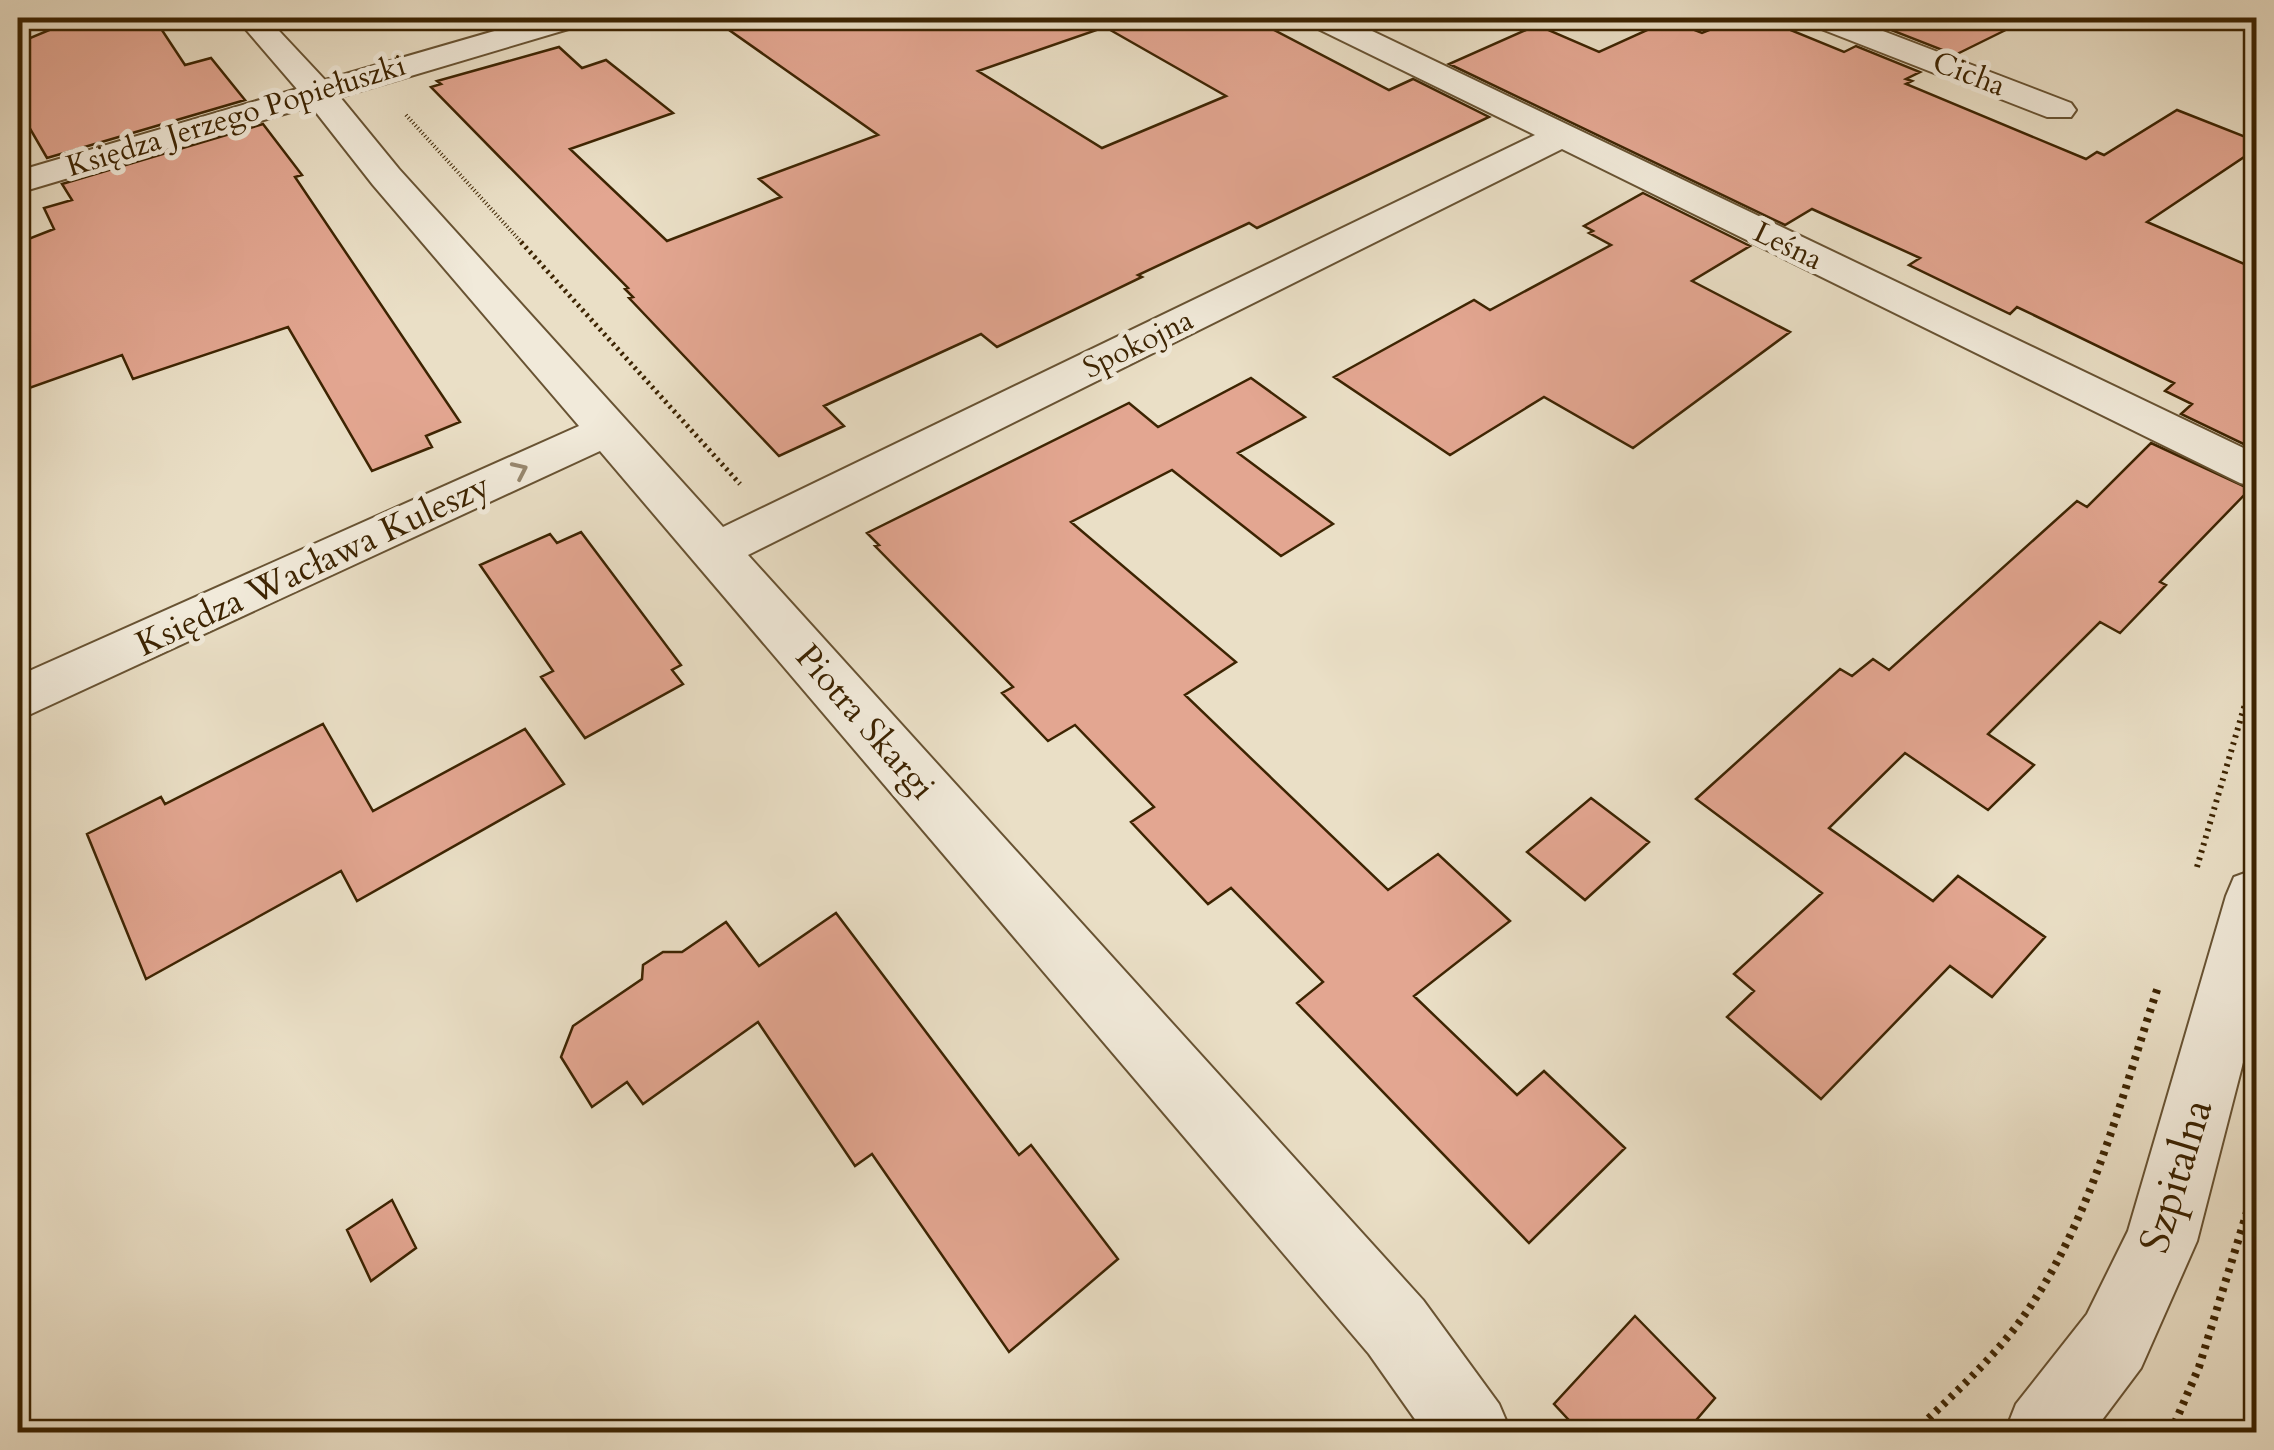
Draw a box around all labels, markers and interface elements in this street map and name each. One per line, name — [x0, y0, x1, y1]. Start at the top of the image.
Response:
street label: Cicha — [1927, 42, 2011, 106]
street label: Księdza Jerzego Popiełuszki — [62, 45, 410, 187]
street label: Leśna — [1747, 212, 1829, 280]
street label: Spokojna — [1076, 300, 1200, 388]
street label: Księdza Wacława Kuleszy — [128, 462, 498, 668]
one-way arrow — [510, 462, 528, 482]
street label: Piotra Skargi — [784, 634, 946, 810]
street label: Szpitalna — [2126, 1092, 2226, 1260]

